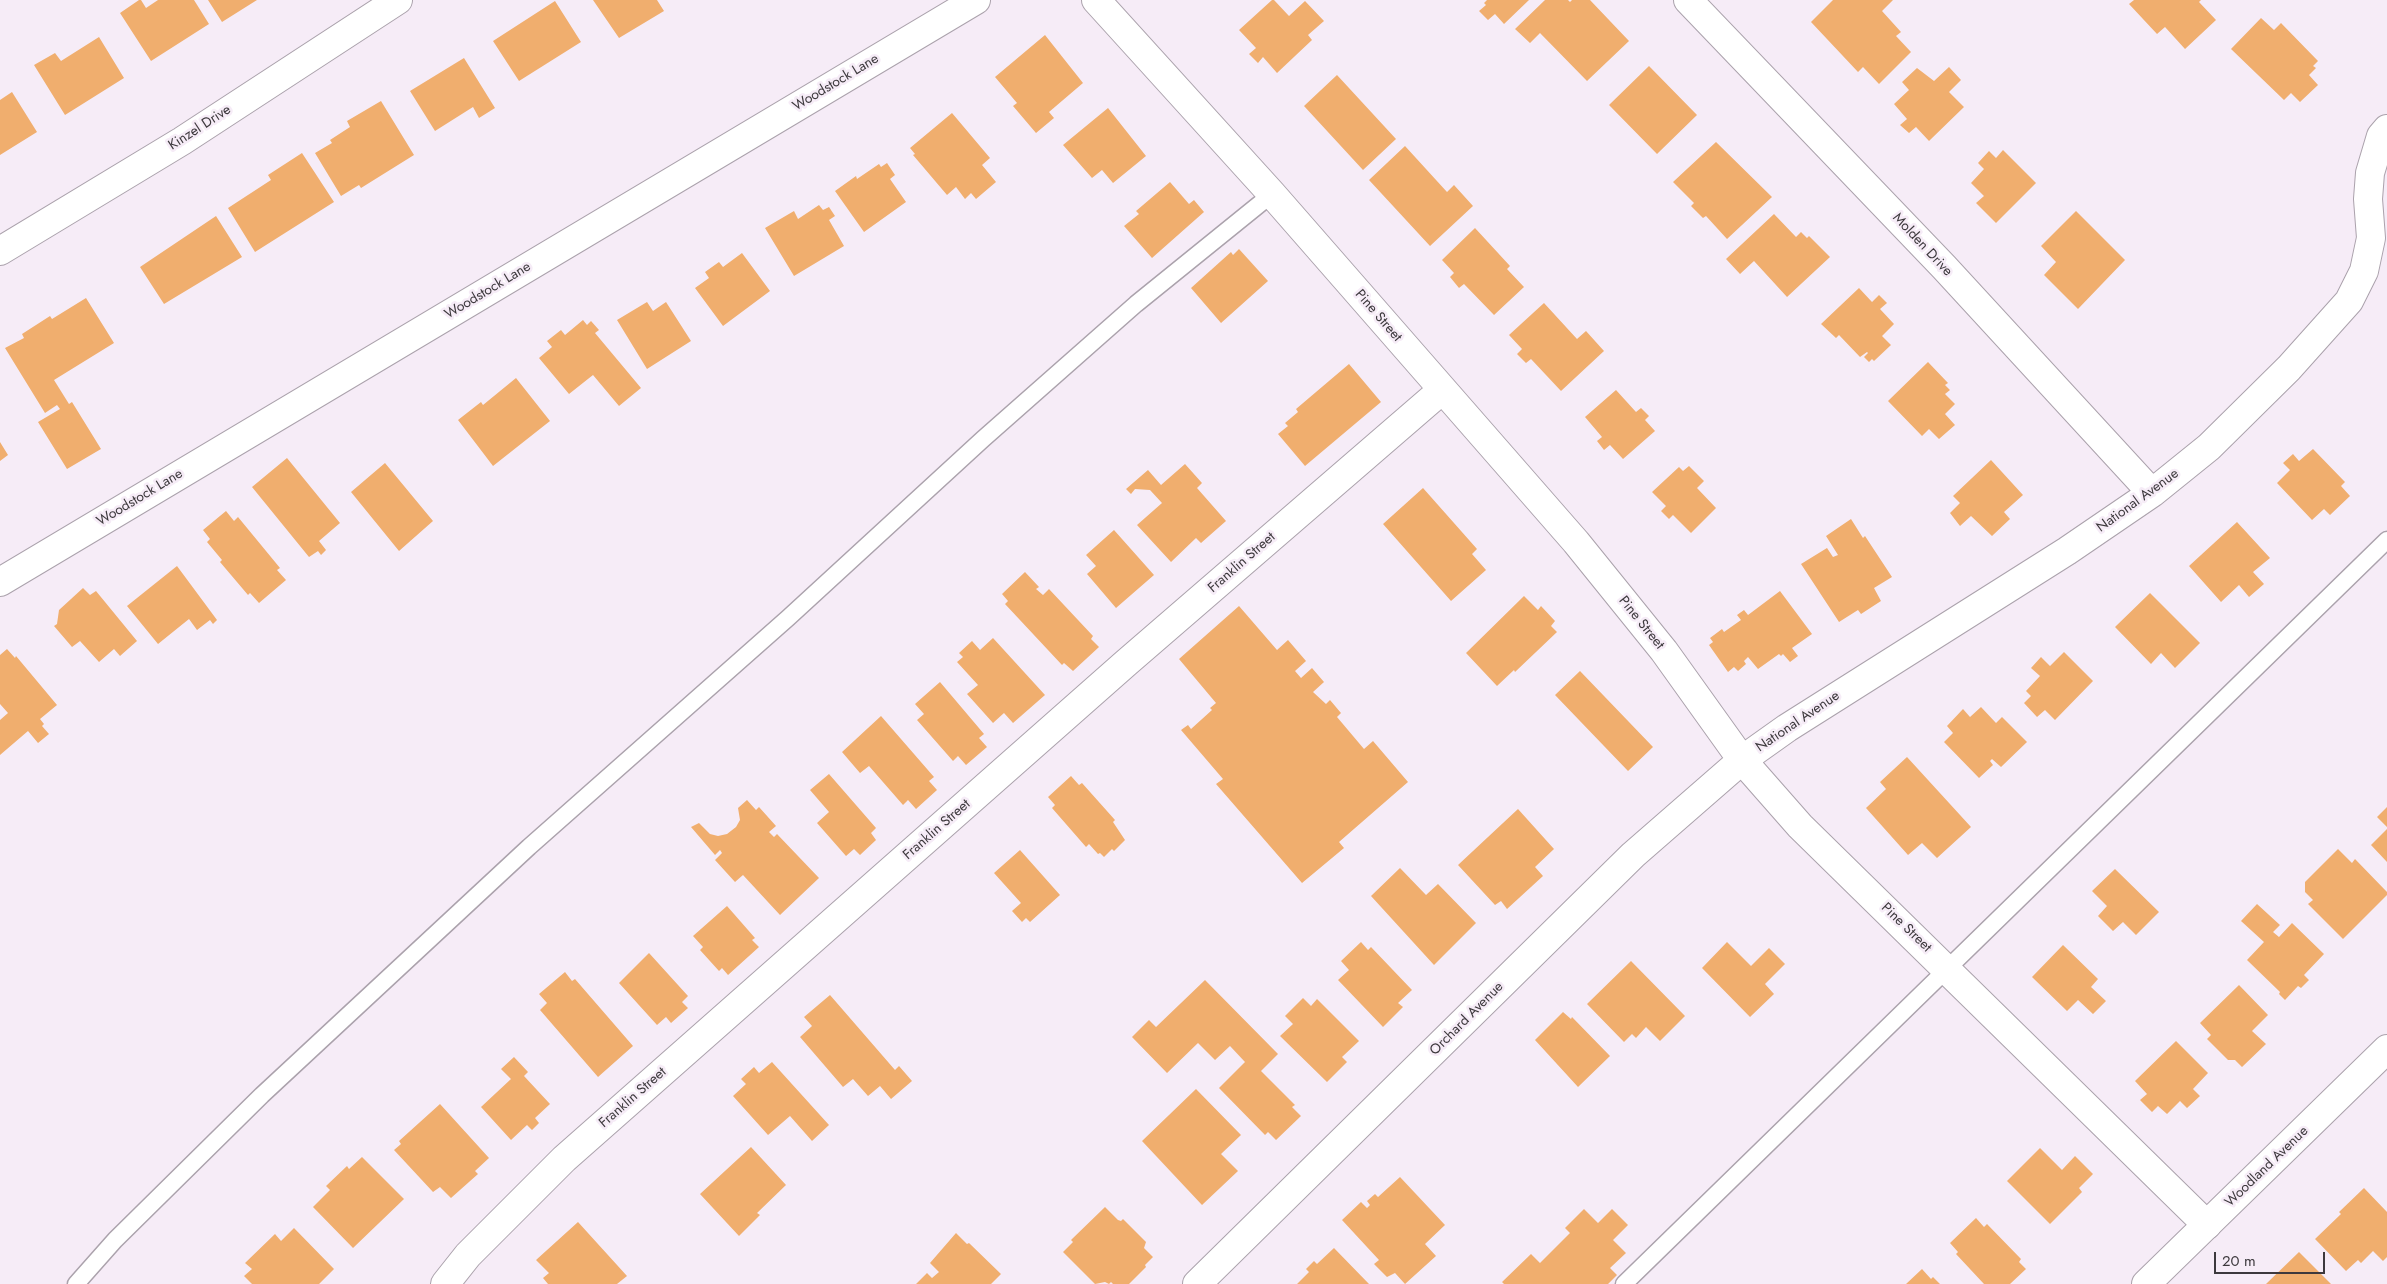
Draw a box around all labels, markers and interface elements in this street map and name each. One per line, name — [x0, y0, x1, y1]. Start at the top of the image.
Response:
street label: Woodstock Lane — [790, 51, 882, 115]
street label: Kinzel Drive — [166, 102, 234, 154]
street label: Molden Drive — [1889, 210, 1955, 280]
street label: Woodstock Lane — [442, 259, 534, 323]
street label: Pine Street — [1351, 287, 1405, 345]
street label: Woodstock Lane — [94, 466, 186, 530]
street label: National Avenue — [2094, 466, 2182, 536]
street label: Franklin Street — [1205, 529, 1279, 597]
street label: Pine Street — [1614, 593, 1668, 653]
street label: National Avenue — [1753, 688, 1843, 756]
street label: Franklin Street — [900, 796, 974, 864]
street label: Pine Street — [1877, 900, 1935, 956]
street label: Orchard Avenue — [1427, 979, 1507, 1059]
street label: Franklin Street — [596, 1064, 670, 1132]
street label: Woodland Avenue — [2222, 1123, 2312, 1211]
scale bar — [2217, 1242, 2328, 1274]
text: 20 m — [2222, 1250, 2256, 1272]

